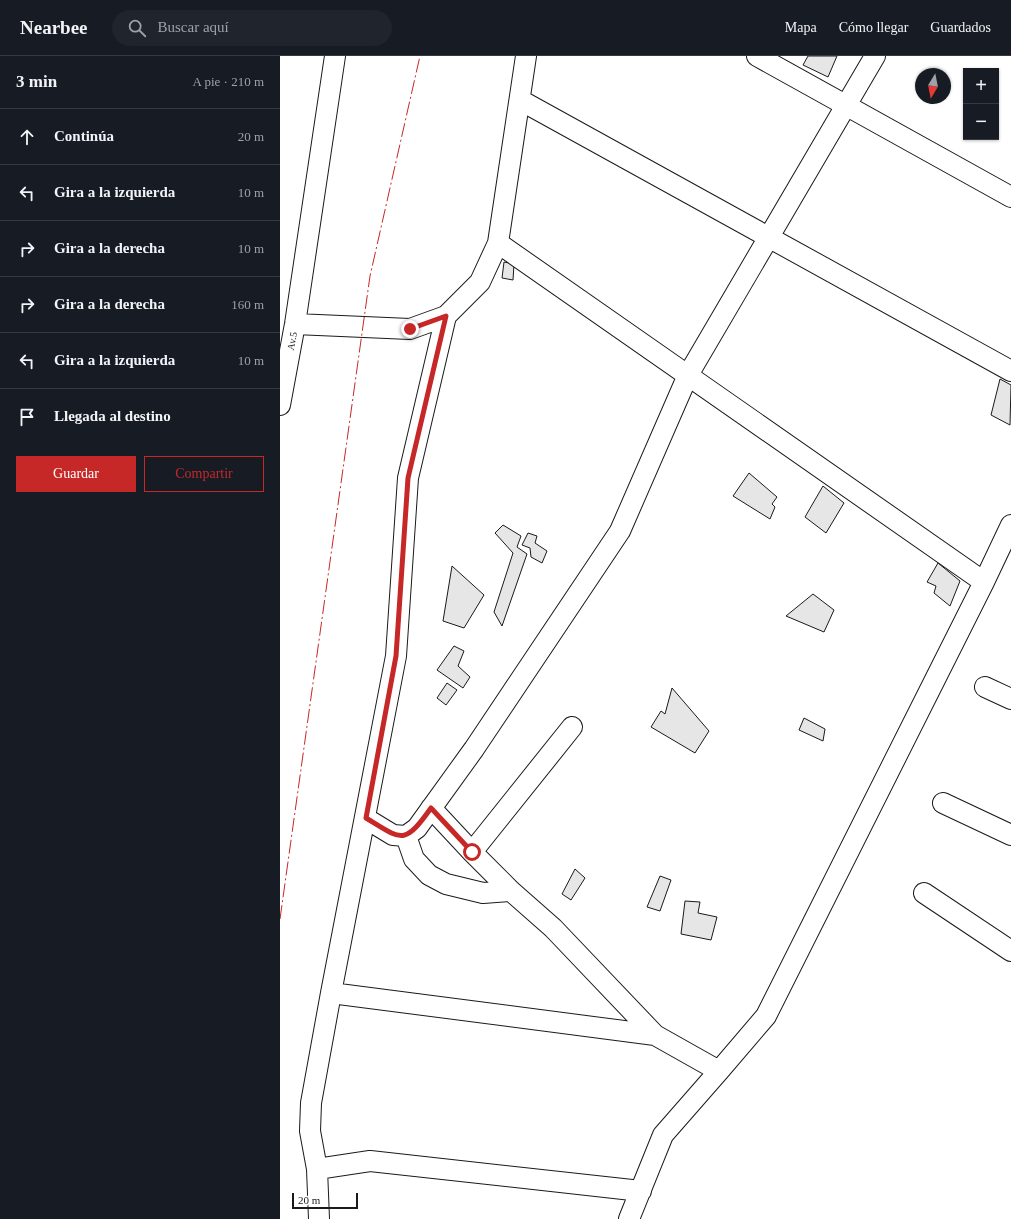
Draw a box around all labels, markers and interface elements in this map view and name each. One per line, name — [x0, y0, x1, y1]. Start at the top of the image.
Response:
search box — [112, 10, 392, 46]
text: Nearbee — [20, 17, 88, 38]
icon: search — [126, 17, 148, 39]
text: Buscar aquí — [158, 19, 229, 35]
text: Mapa — [785, 20, 817, 35]
text: Cómo llegar — [839, 20, 908, 35]
text: Guardados — [930, 20, 991, 35]
north arrow — [915, 68, 951, 104]
map controls — [963, 68, 999, 140]
button: + — [963, 68, 999, 104]
text: 3 min — [16, 72, 57, 91]
text: A pie · 210 m — [193, 74, 264, 89]
button: − — [963, 104, 999, 140]
icon: ahead — [16, 126, 38, 148]
text: Continúa — [54, 128, 114, 144]
text: 20 m — [238, 129, 264, 144]
icon: left — [16, 182, 38, 204]
text: Gira a la izquierda — [54, 184, 175, 200]
text: 10 m — [238, 185, 264, 200]
icon: right — [16, 238, 38, 260]
text: Gira a la derecha — [54, 240, 165, 256]
text: 10 m — [238, 241, 264, 256]
icon: right — [16, 294, 38, 316]
text: Gira a la derecha — [54, 296, 165, 312]
text: 160 m — [231, 297, 264, 312]
route end — [401, 320, 419, 338]
street label: Av.5 — [285, 331, 299, 351]
icon: left — [16, 350, 38, 372]
text: Gira a la izquierda — [54, 352, 175, 368]
text: 10 m — [238, 353, 264, 368]
icon: arrive — [16, 406, 38, 428]
text: Llegada al destino — [54, 408, 171, 424]
button: Guardar — [16, 456, 136, 492]
button: Compartir — [144, 456, 264, 492]
route start — [463, 843, 481, 861]
scale bar — [292, 1191, 358, 1210]
text: 20 m — [298, 1194, 320, 1206]

